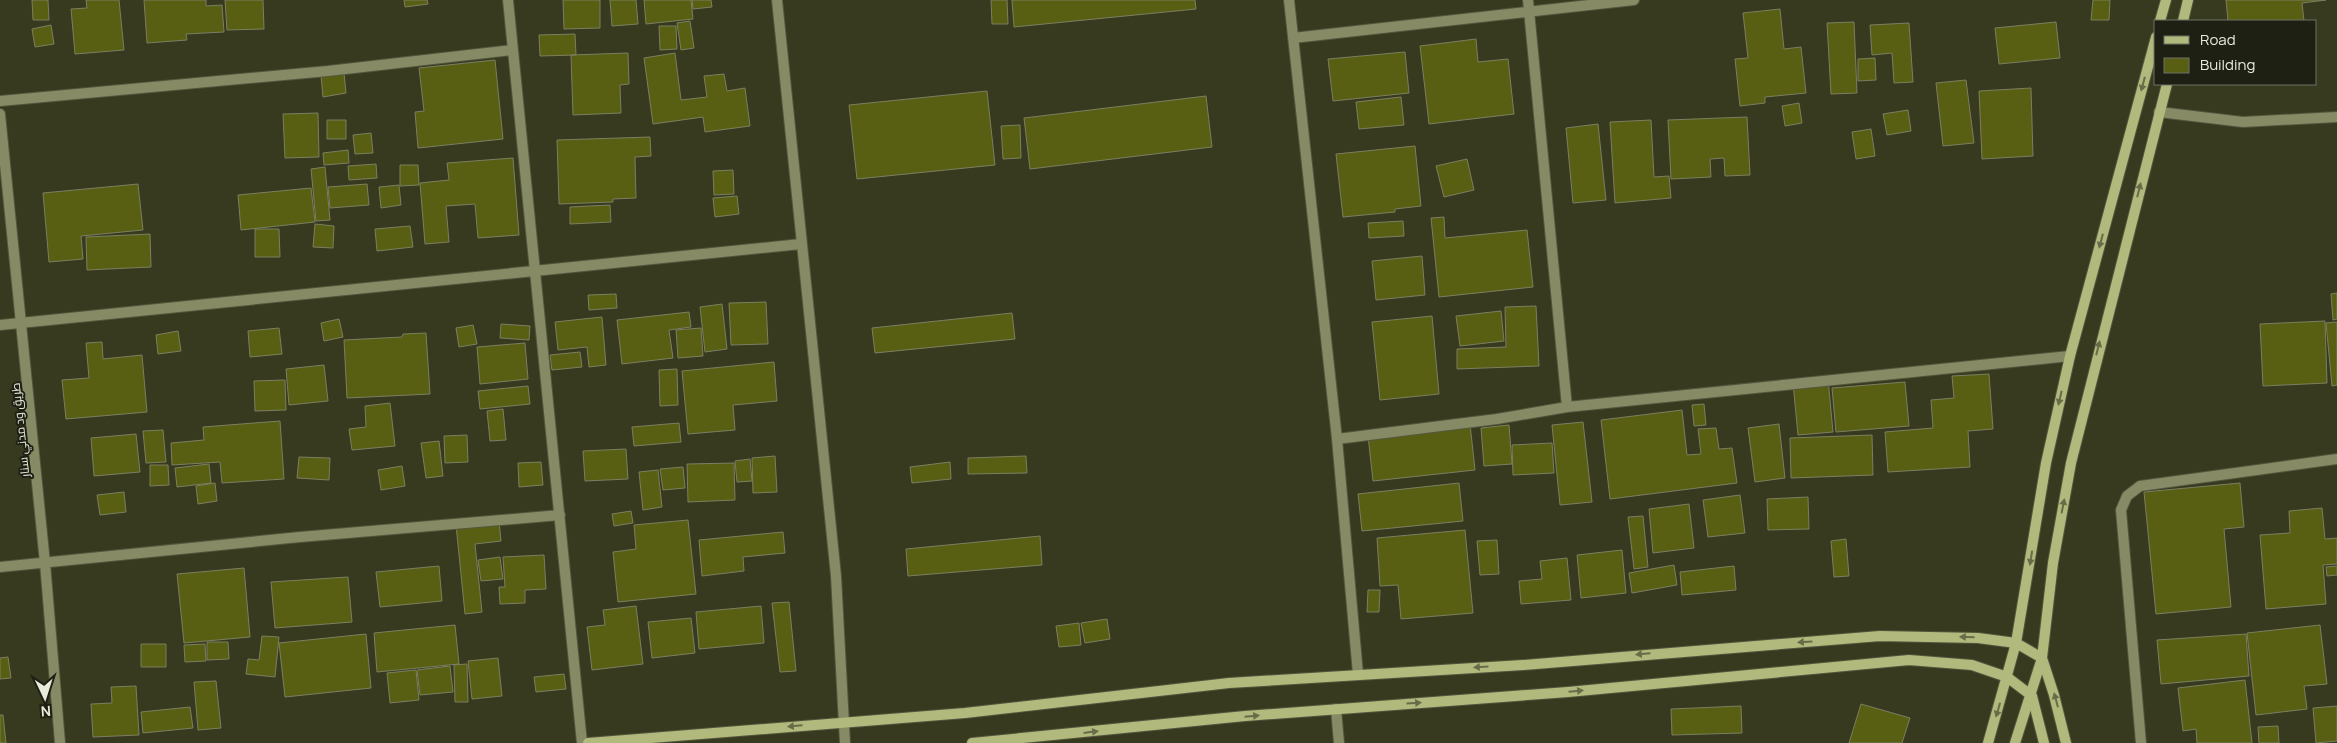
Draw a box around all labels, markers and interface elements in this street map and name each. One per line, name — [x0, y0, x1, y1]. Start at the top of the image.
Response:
legend — [2154, 20, 2317, 85]
text: Road — [2200, 29, 2236, 50]
text: Building — [2200, 54, 2255, 75]
one-way arrow — [2139, 77, 2147, 92]
one-way arrow — [2135, 183, 2143, 198]
one-way arrow — [2096, 233, 2104, 248]
one-way arrow — [2094, 340, 2102, 355]
street label: طريق ود مدني سنار — [7, 382, 36, 479]
one-way arrow — [2056, 391, 2064, 406]
one-way arrow — [2059, 498, 2067, 514]
one-way arrow — [2027, 550, 2035, 566]
one-way arrow — [1959, 633, 1975, 641]
one-way arrow — [1797, 638, 1813, 646]
one-way arrow — [1635, 650, 1651, 658]
one-way arrow — [1473, 664, 1489, 672]
north arrow — [20, 673, 70, 723]
one-way arrow — [1569, 687, 1585, 695]
one-way arrow — [2052, 693, 2060, 708]
one-way arrow — [1407, 699, 1423, 707]
text: N — [40, 702, 52, 721]
one-way arrow — [1993, 703, 2001, 718]
one-way arrow — [1244, 711, 1260, 719]
one-way arrow — [787, 722, 803, 730]
one-way arrow — [1083, 728, 1099, 736]

